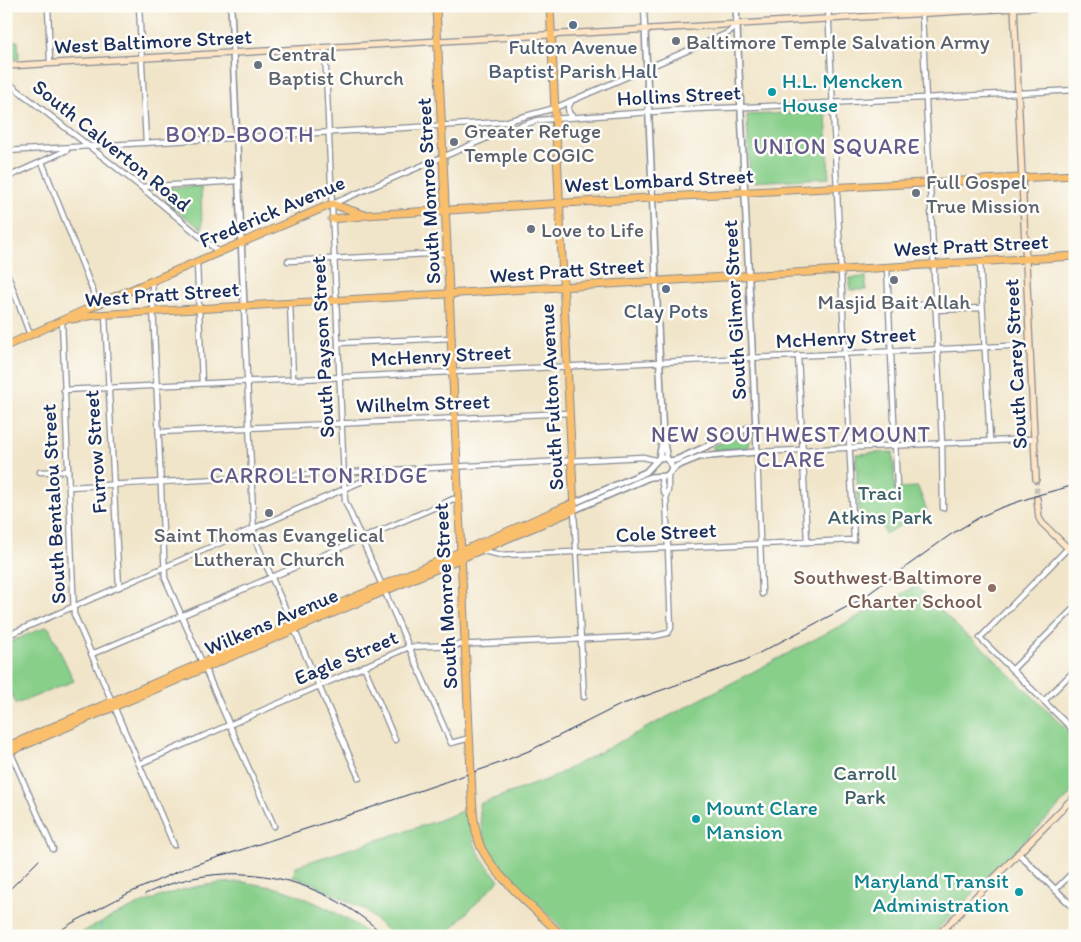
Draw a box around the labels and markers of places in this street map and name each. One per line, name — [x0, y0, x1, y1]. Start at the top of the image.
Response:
marker: Fulton Avenue Baptist Parish Hall — [567, 19, 579, 31]
place label: Baltimore Temple Salvation Army — [686, 29, 990, 54]
place label: Fulton Avenue Baptist Parish Hall — [488, 34, 658, 83]
marker: Baltimore Temple Salvation Army — [670, 35, 682, 47]
place label: Central Baptist Church — [268, 41, 404, 90]
marker: Central Baptist Church — [252, 59, 264, 71]
place label: H.L. Mencken House — [782, 68, 903, 117]
marker: H.L. Mencken House — [766, 86, 778, 98]
place label: Greater Refuge Temple COGIC — [464, 118, 601, 167]
marker: Greater Refuge Temple COGIC — [448, 136, 460, 148]
place label: Full Gospel True Mission — [926, 169, 1040, 218]
marker: Full Gospel True Mission — [910, 187, 922, 199]
place label: Love to Life — [541, 217, 644, 242]
marker: Love to Life — [525, 223, 537, 235]
marker: Masjid Bait Allah — [888, 274, 900, 286]
marker: Clay Pots — [660, 283, 672, 295]
place label: Masjid Bait Allah — [818, 289, 971, 314]
place label: Clay Pots — [624, 298, 708, 323]
marker: Saint Thomas Evangelical Lutheran Church — [263, 507, 275, 519]
place label: Saint Thomas Evangelical Lutheran Church — [154, 522, 384, 571]
place label: Southwest Baltimore Charter School — [793, 564, 982, 613]
marker: Southwest Baltimore Charter School — [986, 582, 998, 594]
place label: Mount Clare Mansion — [706, 795, 818, 844]
marker: Mount Clare Mansion — [690, 813, 702, 825]
place label: Maryland Transit Administration — [854, 868, 1009, 917]
marker: Maryland Transit Administration — [1013, 886, 1025, 898]

